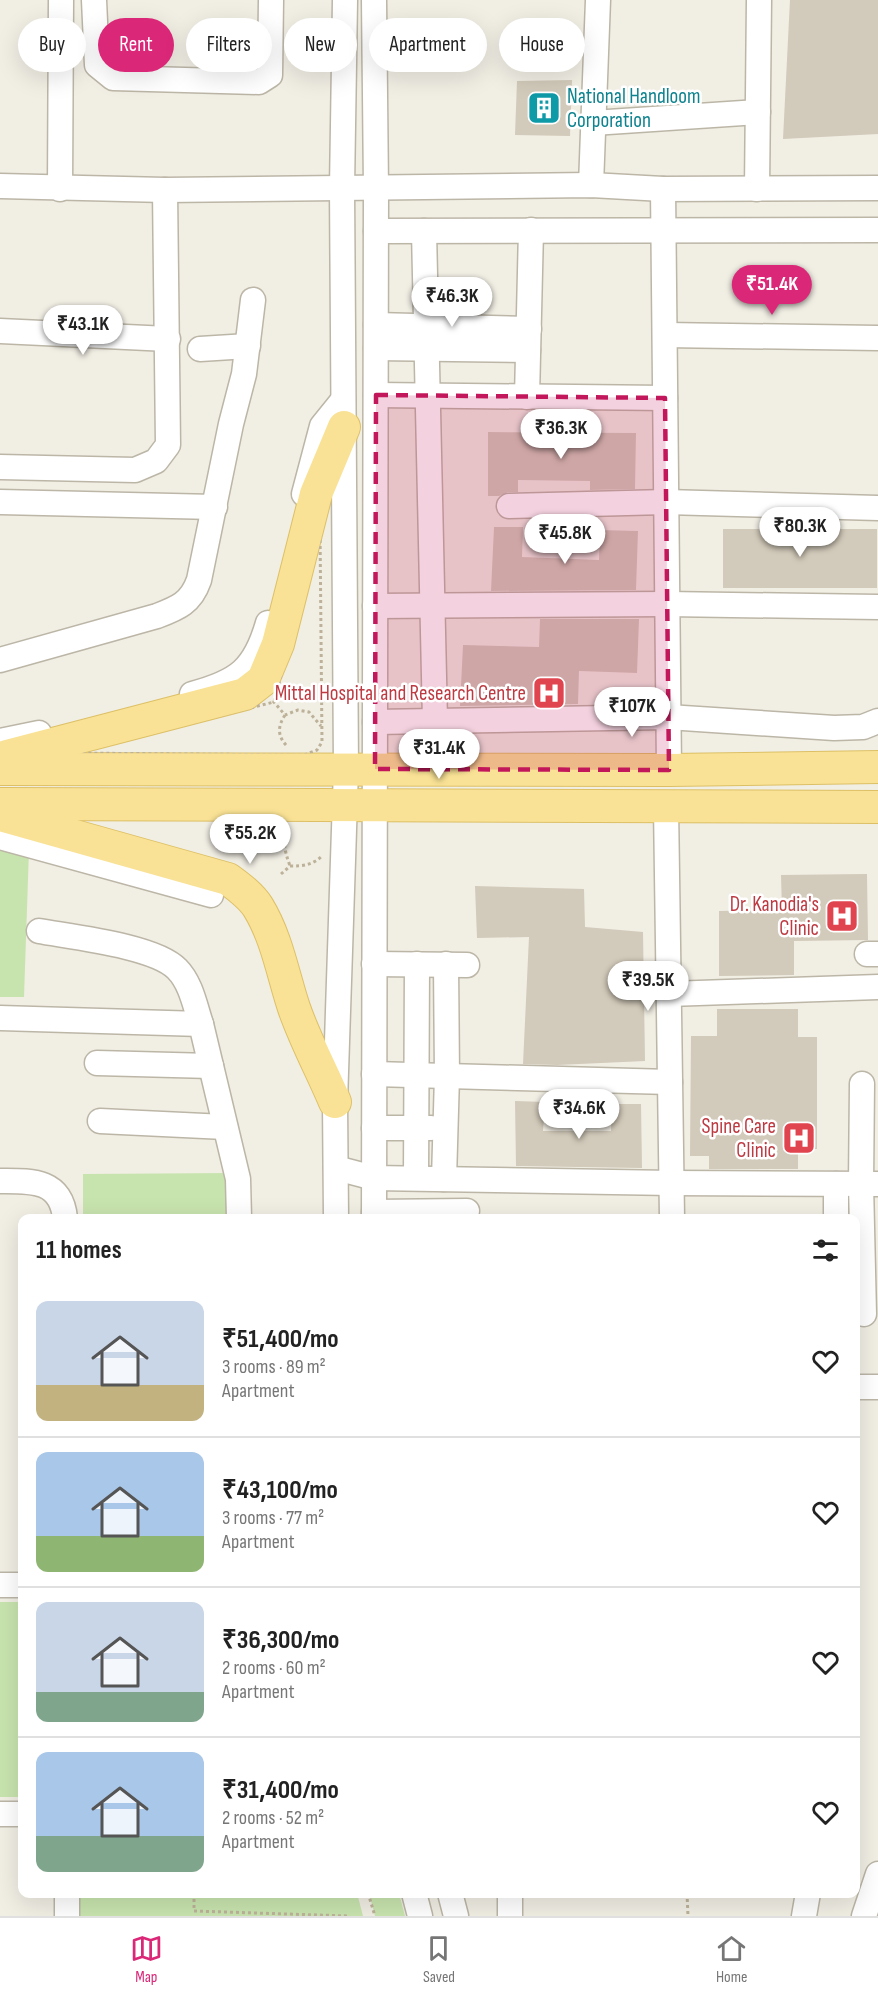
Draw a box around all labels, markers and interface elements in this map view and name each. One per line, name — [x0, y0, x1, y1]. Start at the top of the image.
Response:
chip: Buy — [18, 18, 86, 72]
chip: Rent — [98, 18, 174, 72]
chip: Filters — [186, 18, 272, 72]
chip: New — [284, 18, 357, 72]
chip: Apartment — [369, 18, 487, 72]
chip: House — [499, 18, 585, 72]
place label: National Handloom Corporation — [567, 84, 700, 133]
building icon: National Handloom Corporation — [526, 90, 562, 126]
pin: ₹51.4K — [723, 265, 821, 316]
text: ₹51.4K — [746, 272, 798, 296]
pin: ₹46.3K — [403, 277, 501, 328]
text: ₹46.3K — [425, 284, 479, 308]
pin: ₹43.1K — [34, 305, 132, 356]
text: ₹43.1K — [57, 312, 109, 336]
pin: ₹36.3K — [512, 409, 610, 460]
text: ₹36.3K — [535, 416, 587, 440]
pin: ₹80.3K — [751, 507, 849, 558]
pin: ₹45.8K — [516, 514, 614, 565]
text: ₹80.3K — [773, 514, 827, 538]
text: ₹45.8K — [538, 521, 592, 545]
hospital icon: Mittal Hospital and Research Centre — [531, 675, 567, 711]
place label: Mittal Hospital and Research Centre — [275, 681, 526, 706]
pin: ₹107K — [590, 687, 674, 738]
text: ₹107K — [608, 694, 656, 718]
pin: ₹31.4K — [390, 729, 488, 780]
text: ₹31.4K — [413, 736, 465, 760]
pin: ₹55.2K — [201, 814, 299, 865]
text: ₹55.2K — [224, 821, 276, 845]
place label: Dr. Kanodia's Clinic — [730, 892, 819, 941]
hospital icon: Dr. Kanodia's Clinic — [824, 898, 860, 934]
pin: ₹39.5K — [599, 961, 697, 1012]
text: ₹39.5K — [622, 968, 674, 992]
pin: ₹34.6K — [530, 1089, 628, 1140]
text: ₹34.6K — [552, 1096, 606, 1120]
place label: Spine Care Clinic — [702, 1114, 776, 1163]
hospital icon: Spine Care Clinic — [781, 1120, 817, 1156]
icon: filters — [809, 1234, 842, 1267]
text: 11 homes — [36, 1235, 122, 1266]
text: ₹51,400/mo — [222, 1324, 339, 1355]
icon: home — [84, 1325, 156, 1397]
icon: heart — [809, 1345, 842, 1378]
text: 3 rooms · 89 m² — [222, 1355, 326, 1379]
text: Apartment — [222, 1379, 295, 1403]
text: ₹43,100/mo — [222, 1475, 338, 1506]
icon: home — [84, 1476, 156, 1548]
icon: heart — [809, 1496, 842, 1529]
text: 3 rooms · 77 m² — [222, 1506, 324, 1530]
text: Apartment — [222, 1530, 295, 1554]
text: ₹36,300/mo — [222, 1625, 339, 1656]
icon: home — [84, 1626, 156, 1698]
icon: heart — [809, 1646, 842, 1679]
text: 2 rooms · 60 m² — [222, 1656, 326, 1680]
text: Apartment — [222, 1680, 295, 1704]
text: ₹31,400/mo — [222, 1775, 339, 1806]
icon: home — [84, 1776, 156, 1848]
icon: heart — [809, 1796, 842, 1829]
text: 2 rooms · 52 m² — [222, 1806, 324, 1830]
text: Apartment — [222, 1830, 295, 1854]
tab: Map — [130, 1932, 163, 1987]
tab: Saved — [422, 1932, 455, 1987]
tab: Home — [715, 1932, 748, 1987]

